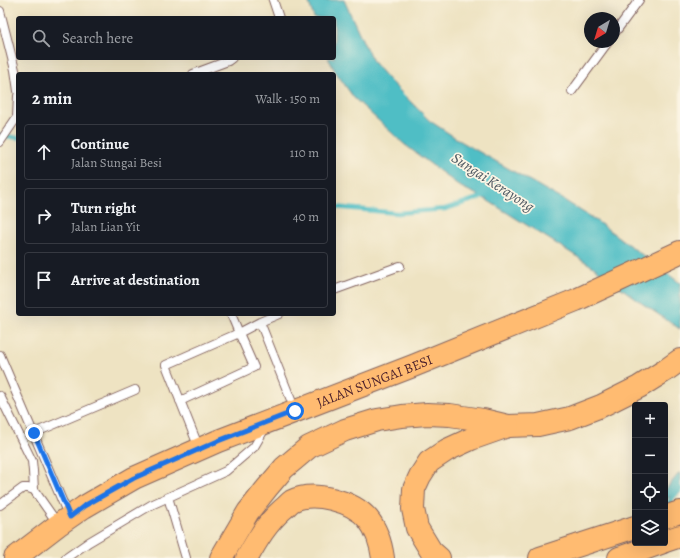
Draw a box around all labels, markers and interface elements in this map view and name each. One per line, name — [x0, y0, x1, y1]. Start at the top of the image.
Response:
north arrow — [584, 12, 620, 48]
search box — [16, 16, 336, 60]
icon: search — [30, 27, 52, 49]
text: Search here — [62, 28, 133, 48]
text: 2 min — [32, 87, 72, 110]
text: Walk · 150 m — [255, 90, 320, 107]
text: Continue — [71, 134, 129, 154]
icon: ahead — [33, 141, 55, 163]
text: 110 m — [290, 144, 319, 161]
water label: Sungai Kerayong — [448, 148, 539, 216]
text: Jalan Sungai Besi — [71, 154, 162, 171]
text: Turn right — [71, 198, 136, 218]
icon: right — [33, 205, 55, 227]
text: 40 m — [293, 208, 319, 225]
text: Jalan Lian Yit — [71, 218, 140, 235]
icon: arrive — [33, 269, 55, 291]
text: Arrive at destination — [71, 270, 200, 290]
street label: JALAN SUNGAI BESI — [314, 350, 435, 412]
route start — [286, 402, 304, 420]
map controls — [632, 402, 668, 546]
button: + — [632, 402, 668, 438]
route end — [25, 424, 43, 442]
button: − — [632, 438, 668, 474]
button: locate — [632, 474, 668, 510]
button: layers — [632, 510, 668, 546]

